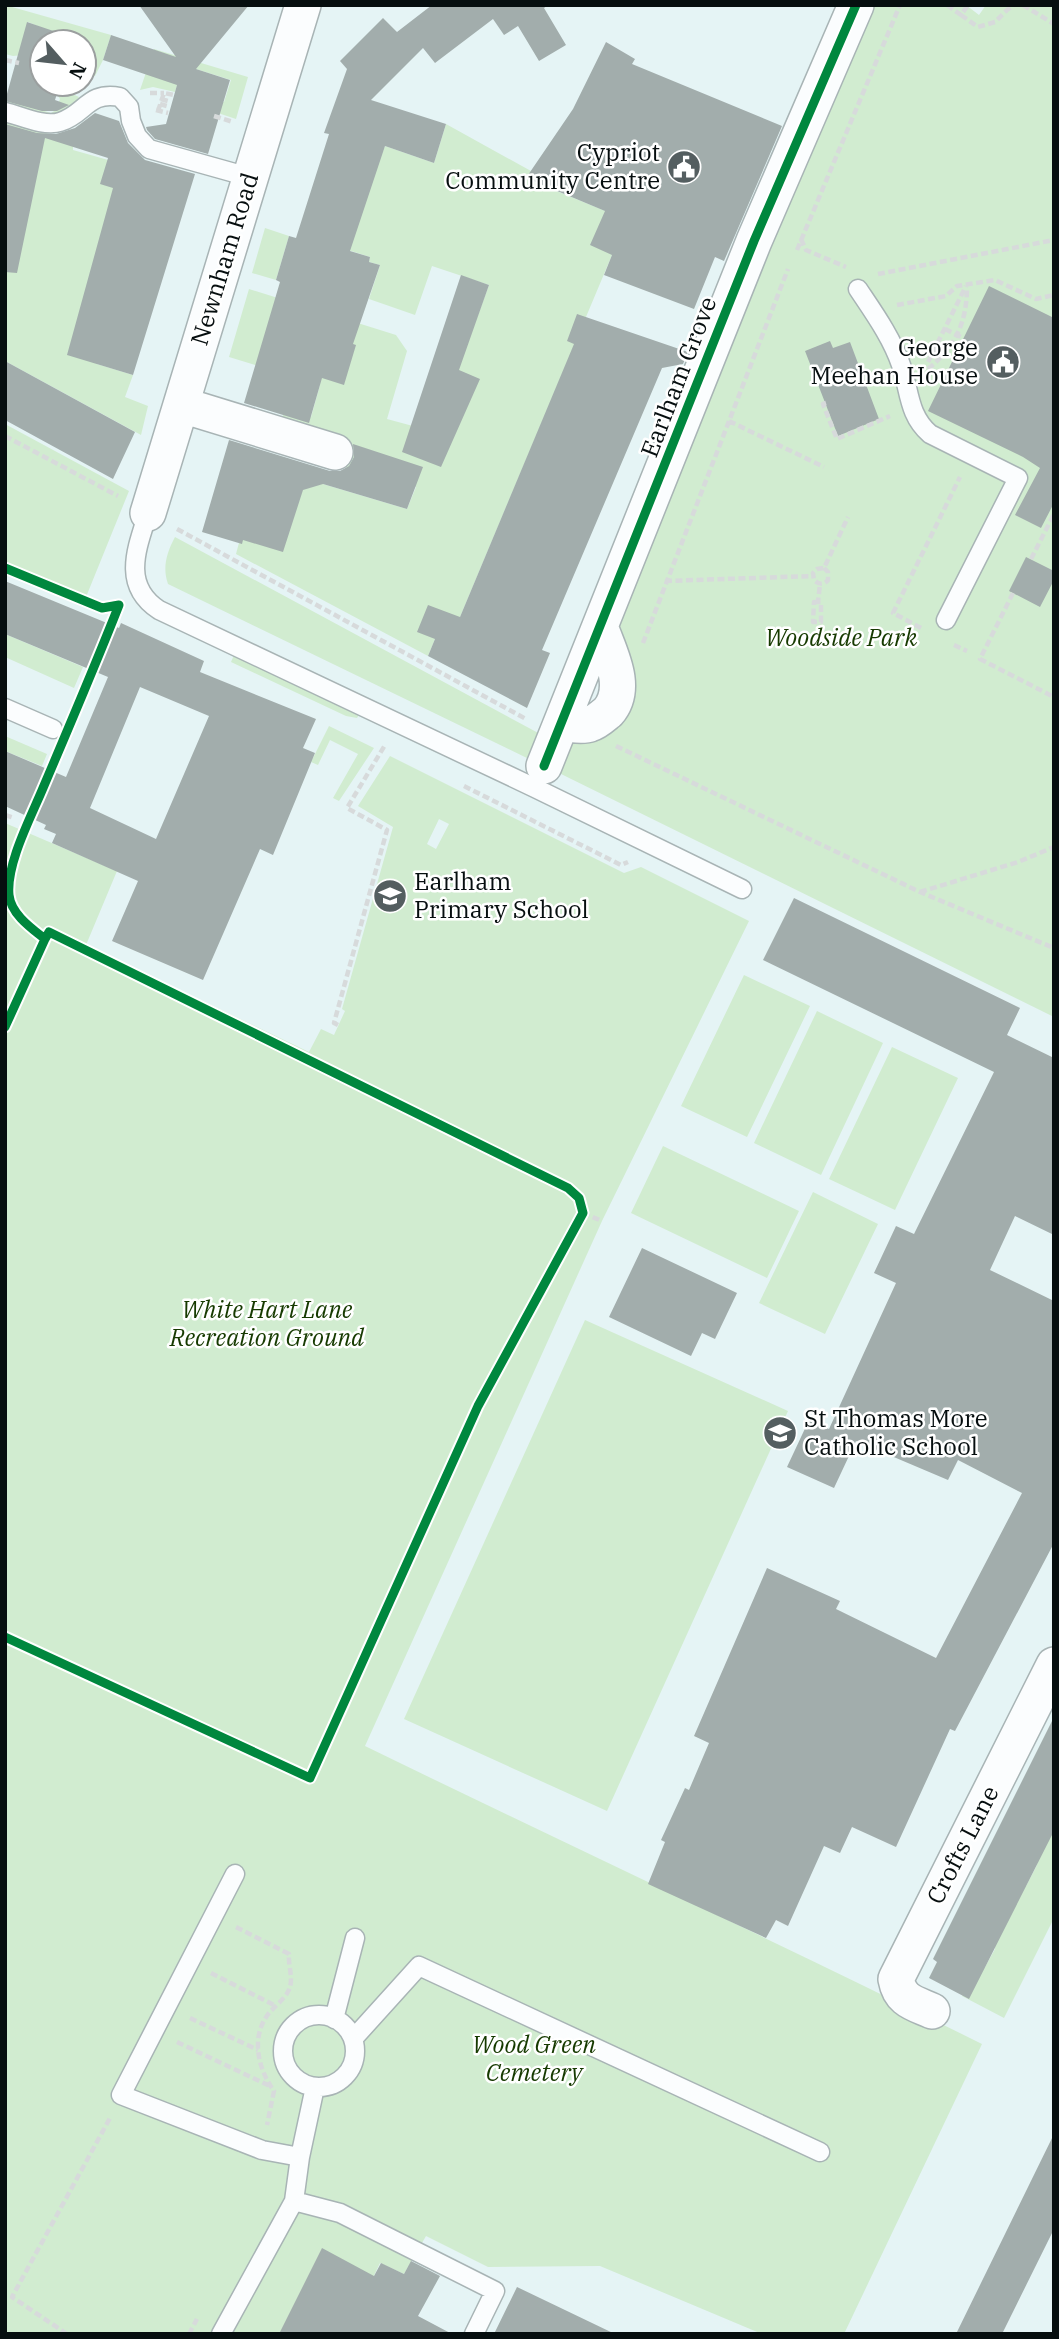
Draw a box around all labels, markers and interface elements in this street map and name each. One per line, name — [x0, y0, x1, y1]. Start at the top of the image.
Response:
north arrow — [28, 28, 98, 98]
text: N — [64, 59, 92, 83]
place label: Cypriot Community Centre — [445, 136, 660, 196]
public building icon: Cypriot Community Centre — [665, 148, 703, 186]
street label: Newnham Road — [183, 168, 266, 349]
street label: Earlham Grove — [633, 292, 723, 462]
place label: George Meehan House — [811, 331, 978, 391]
public building icon: George Meehan House — [984, 343, 1022, 381]
park label: Woodside Park — [765, 621, 917, 653]
place label: Earlham Primary School — [414, 865, 589, 925]
school or university icon: Earlham Primary School — [371, 877, 409, 915]
park label: White Hart Lane Recreation Ground — [169, 1293, 365, 1353]
place label: St Thomas More Catholic School — [804, 1402, 988, 1462]
school or university icon: St Thomas More Catholic School — [761, 1414, 799, 1452]
street label: Crofts Lane — [919, 1780, 1006, 1909]
park label: Wood Green Cemetery — [472, 2028, 596, 2088]

